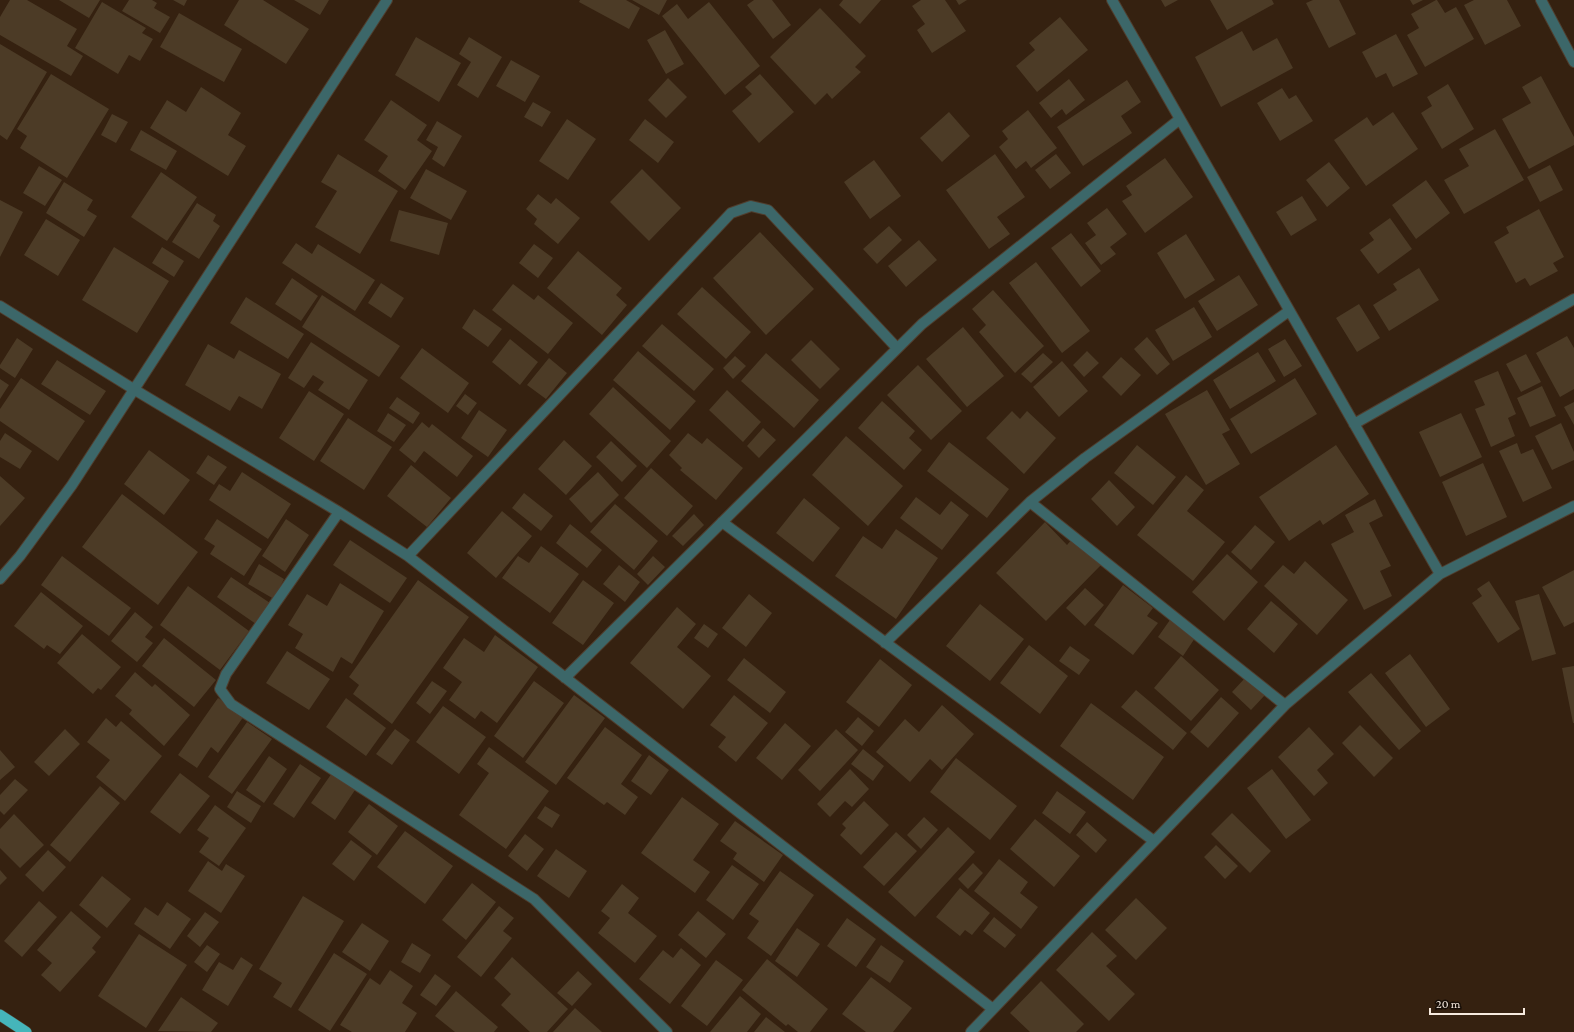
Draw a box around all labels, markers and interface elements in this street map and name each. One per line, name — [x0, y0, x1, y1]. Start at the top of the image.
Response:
scale bar — [1430, 990, 1524, 1016]
text: 20 m — [1436, 997, 1461, 1011]

